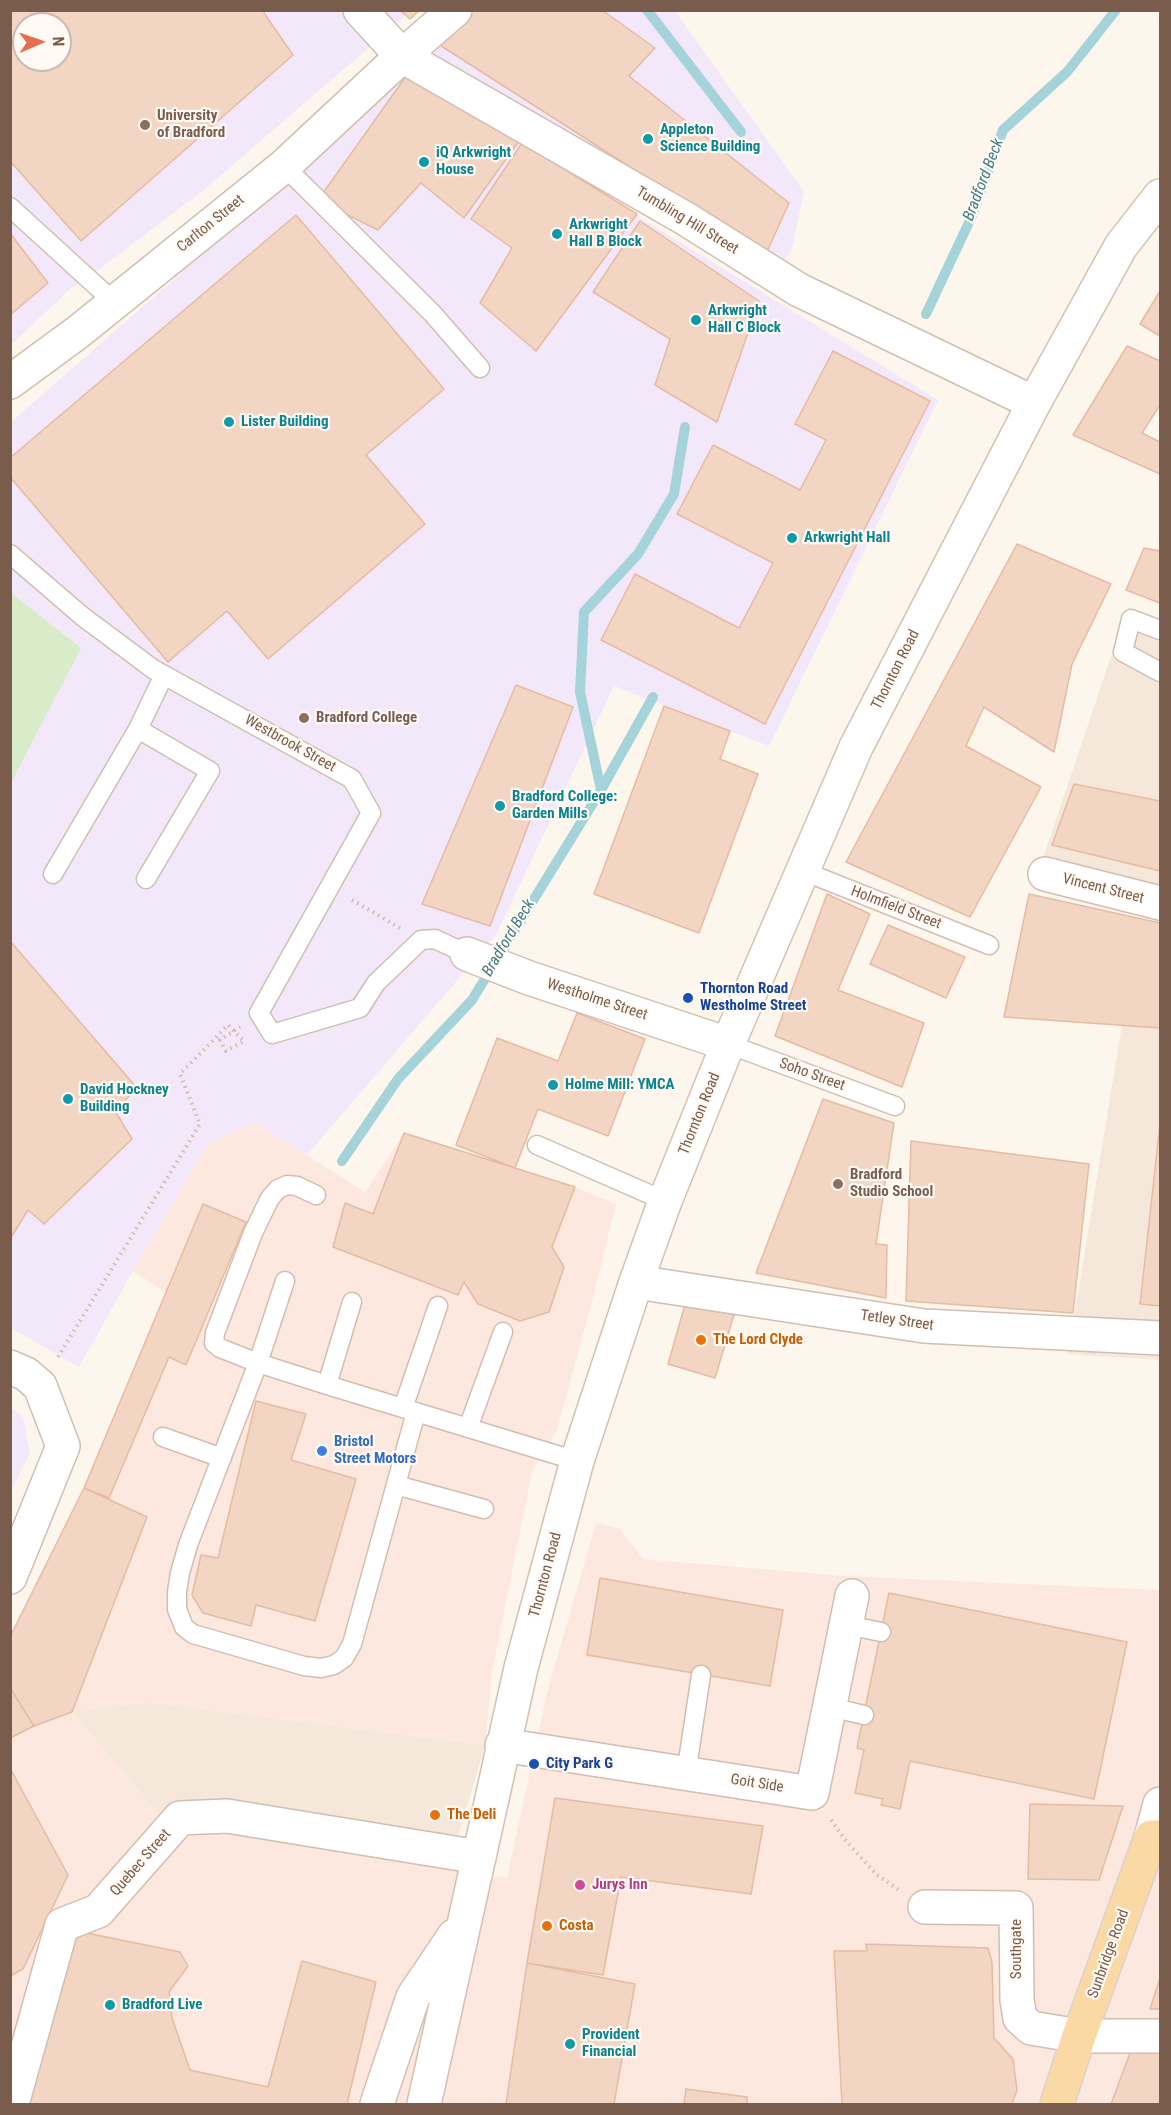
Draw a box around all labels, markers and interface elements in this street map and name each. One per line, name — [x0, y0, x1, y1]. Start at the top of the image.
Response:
north arrow — [12, 12, 72, 72]
text: N — [49, 36, 68, 47]
place label: University of Bradford — [157, 107, 225, 142]
marker: University of Bradford — [138, 118, 152, 132]
place label: Appleton Science Building — [660, 121, 760, 156]
marker: Appleton Science Building — [641, 132, 655, 146]
water label: Bradford Beck — [960, 136, 1008, 224]
place label: iQ Arkwright House — [436, 144, 511, 179]
marker: iQ Arkwright House — [417, 155, 431, 169]
street label: Tumbling Hill Street — [633, 183, 741, 259]
street label: Carlton Street — [174, 191, 248, 257]
place label: Arkwright Hall B Block — [569, 216, 642, 251]
marker: Arkwright Hall B Block — [550, 227, 564, 241]
place label: Arkwright Hall C Block — [708, 302, 781, 337]
marker: Arkwright Hall C Block — [689, 313, 703, 327]
place label: Lister Building — [241, 413, 328, 431]
marker: Lister Building — [222, 415, 236, 429]
place label: Arkwright Hall — [804, 529, 890, 547]
marker: Arkwright Hall — [785, 531, 799, 545]
street label: Thornton Road — [868, 627, 924, 713]
place label: Bradford College — [316, 709, 417, 727]
street label: Westbrook Street — [241, 711, 339, 777]
marker: Bradford College — [297, 711, 311, 725]
place label: Bradford College: Garden Mills — [512, 788, 617, 823]
marker: Bradford College: Garden Mills — [493, 799, 507, 813]
street label: Vincent Street — [1060, 870, 1146, 908]
street label: Holmfield Street — [848, 882, 944, 934]
water label: Bradford Beck — [478, 896, 540, 980]
street label: Westholme Street — [544, 975, 650, 1025]
place label: Thornton Road Westholme Street — [700, 980, 806, 1015]
marker: Thornton Road Westholme Street — [681, 991, 695, 1005]
street label: Soho Street — [777, 1055, 847, 1095]
street label: Thornton Road — [675, 1070, 725, 1158]
place label: Holme Mill: YMCA — [565, 1076, 674, 1094]
marker: Holme Mill: YMCA — [546, 1078, 560, 1092]
place label: David Hockney Building — [80, 1081, 169, 1116]
marker: David Hockney Building — [61, 1092, 75, 1106]
place label: Bradford Studio School — [850, 1166, 933, 1201]
marker: Bradford Studio School — [831, 1177, 845, 1191]
street label: Tetley Street — [859, 1307, 935, 1335]
place label: The Lord Clyde — [713, 1331, 803, 1349]
marker: The Lord Clyde — [694, 1333, 708, 1347]
place label: Bristol Street Motors — [334, 1433, 416, 1468]
marker: Bristol Street Motors — [315, 1444, 329, 1458]
street label: Thornton Road — [526, 1531, 566, 1619]
place label: City Park G — [546, 1755, 613, 1773]
marker: City Park G — [527, 1757, 541, 1771]
street label: Goit Side — [729, 1771, 785, 1797]
place label: The Deli — [447, 1806, 496, 1824]
marker: The Deli — [428, 1808, 442, 1822]
street label: Quebec Street — [107, 1826, 175, 1900]
place label: Jurys Inn — [592, 1876, 648, 1894]
marker: Jurys Inn — [573, 1878, 587, 1892]
street label: Sunbridge Road — [1085, 1907, 1133, 2001]
place label: Costa — [559, 1917, 593, 1935]
marker: Costa — [540, 1919, 554, 1933]
street label: Southgate — [1008, 1919, 1026, 1979]
place label: Bradford Live — [122, 1996, 203, 2014]
marker: Bradford Live — [103, 1998, 117, 2012]
place label: Provident Financial — [582, 2026, 640, 2061]
marker: Provident Financial — [563, 2037, 577, 2051]

